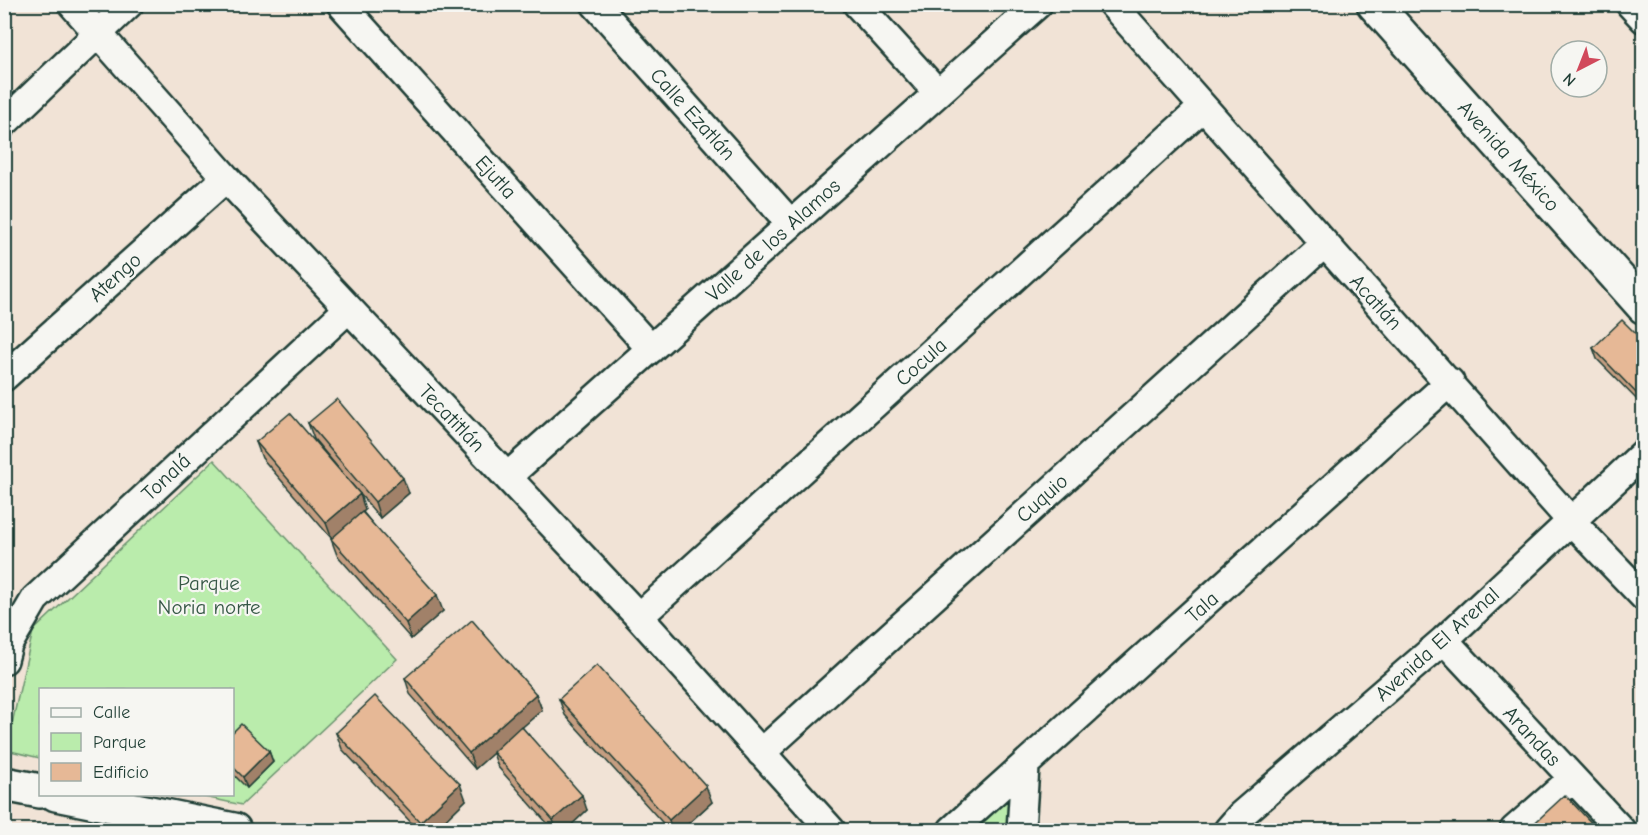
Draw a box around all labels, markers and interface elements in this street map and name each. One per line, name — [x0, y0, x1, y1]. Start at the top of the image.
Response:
north arrow — [1549, 39, 1609, 99]
street label: Calle Ezatlán — [645, 63, 741, 165]
text: N — [1560, 69, 1580, 90]
street label: Avenida México — [1453, 96, 1565, 216]
street label: Ejutla — [470, 150, 522, 204]
street label: Valle de los Alamos — [701, 173, 845, 307]
street label: Atengo — [84, 247, 146, 307]
street label: Acatlán — [1345, 269, 1407, 335]
street label: Cocula — [891, 333, 951, 391]
street label: Tecatitlán — [414, 379, 490, 457]
street label: Tonalá — [137, 448, 195, 506]
street label: Cuquio — [1011, 469, 1073, 527]
park label: Parque Noria norte — [158, 571, 260, 619]
street label: Avenida El Arenal — [1370, 582, 1504, 706]
street label: Tala — [1181, 586, 1223, 628]
legend — [39, 688, 234, 796]
street label: Arandas — [1498, 701, 1566, 771]
text: Calle — [93, 702, 130, 723]
text: Parque — [93, 732, 146, 753]
text: Edificio — [93, 762, 149, 783]

